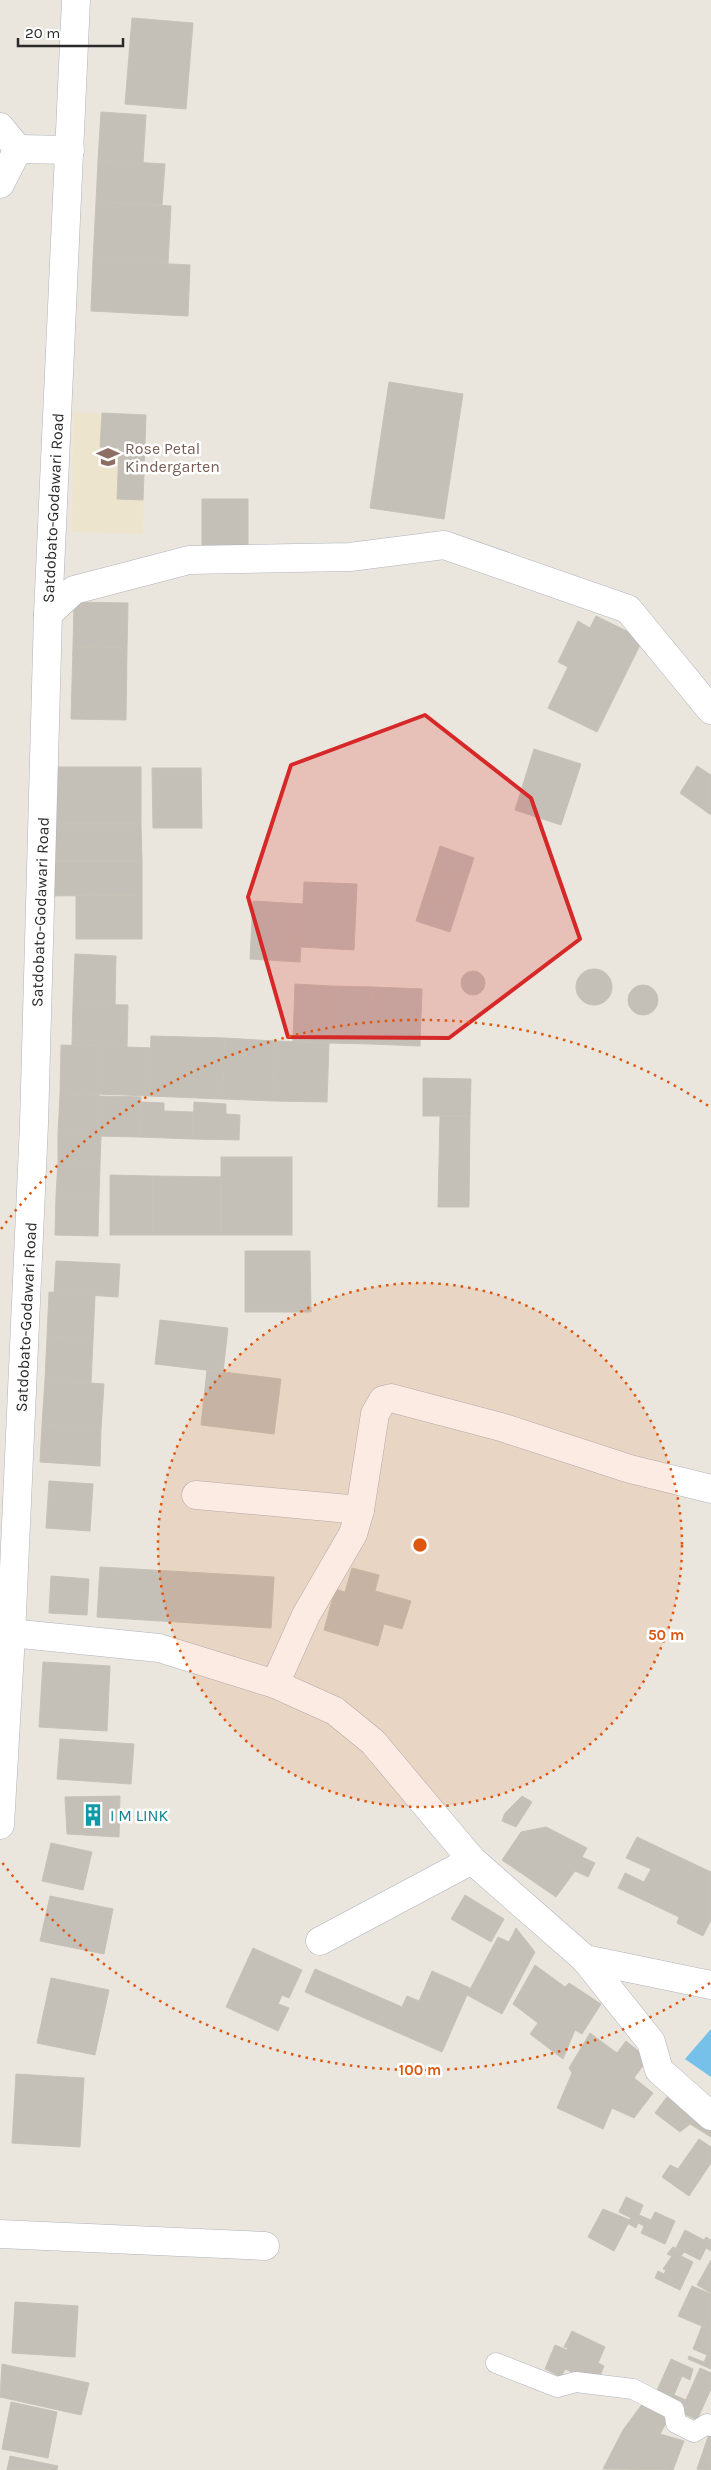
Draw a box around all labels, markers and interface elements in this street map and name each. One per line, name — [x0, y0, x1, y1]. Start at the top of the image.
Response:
scale bar — [18, 15, 122, 47]
text: 20 m — [25, 24, 60, 42]
street label: Satdobato-Godawari Road — [39, 413, 67, 603]
place label: Rose Petal Kindergarten — [125, 439, 220, 476]
school or university icon: Rose Petal Kindergarten — [95, 444, 121, 470]
street label: Satdobato-Godawari Road — [27, 817, 53, 1007]
street label: Satdobato-Godawari Road — [12, 1222, 40, 1412]
centre of rings — [411, 1536, 429, 1554]
text: 50 m — [648, 1626, 684, 1644]
building icon: I M LINK — [80, 1802, 106, 1828]
place label: I M LINK — [110, 1806, 169, 1825]
text: 100 m — [399, 2061, 441, 2079]

